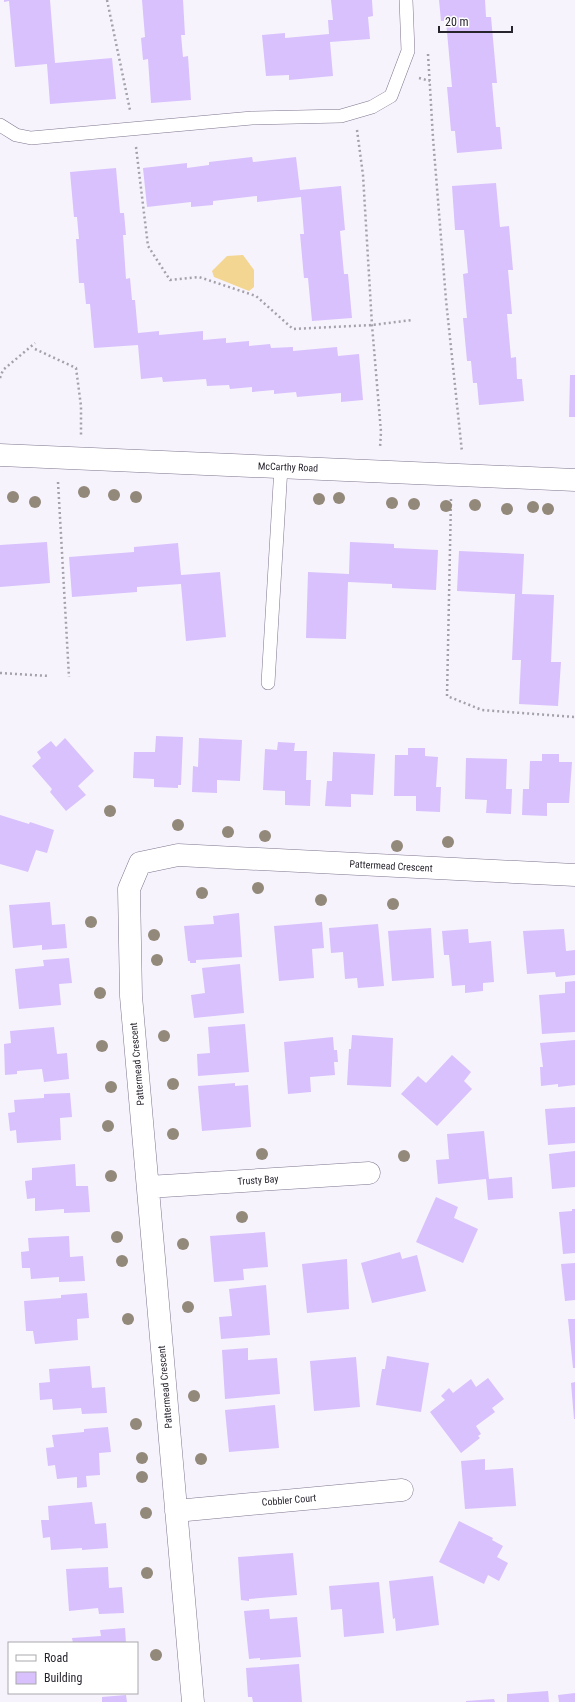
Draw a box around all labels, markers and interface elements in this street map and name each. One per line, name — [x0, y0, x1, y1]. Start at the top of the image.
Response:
scale bar — [439, 8, 512, 34]
text: 20 m — [445, 15, 469, 29]
street label: McCarthy Road — [258, 460, 318, 474]
street label: Pattermead Crescent — [349, 858, 433, 874]
street label: Pattermead Crescent — [128, 1022, 146, 1106]
street label: Trusty Bay — [237, 1173, 279, 1187]
street label: Pattermead Crescent — [156, 1345, 174, 1429]
street label: Cobbler Court — [261, 1492, 317, 1508]
legend — [8, 1642, 138, 1694]
text: Road — [44, 1651, 68, 1665]
text: Building — [44, 1671, 82, 1685]

